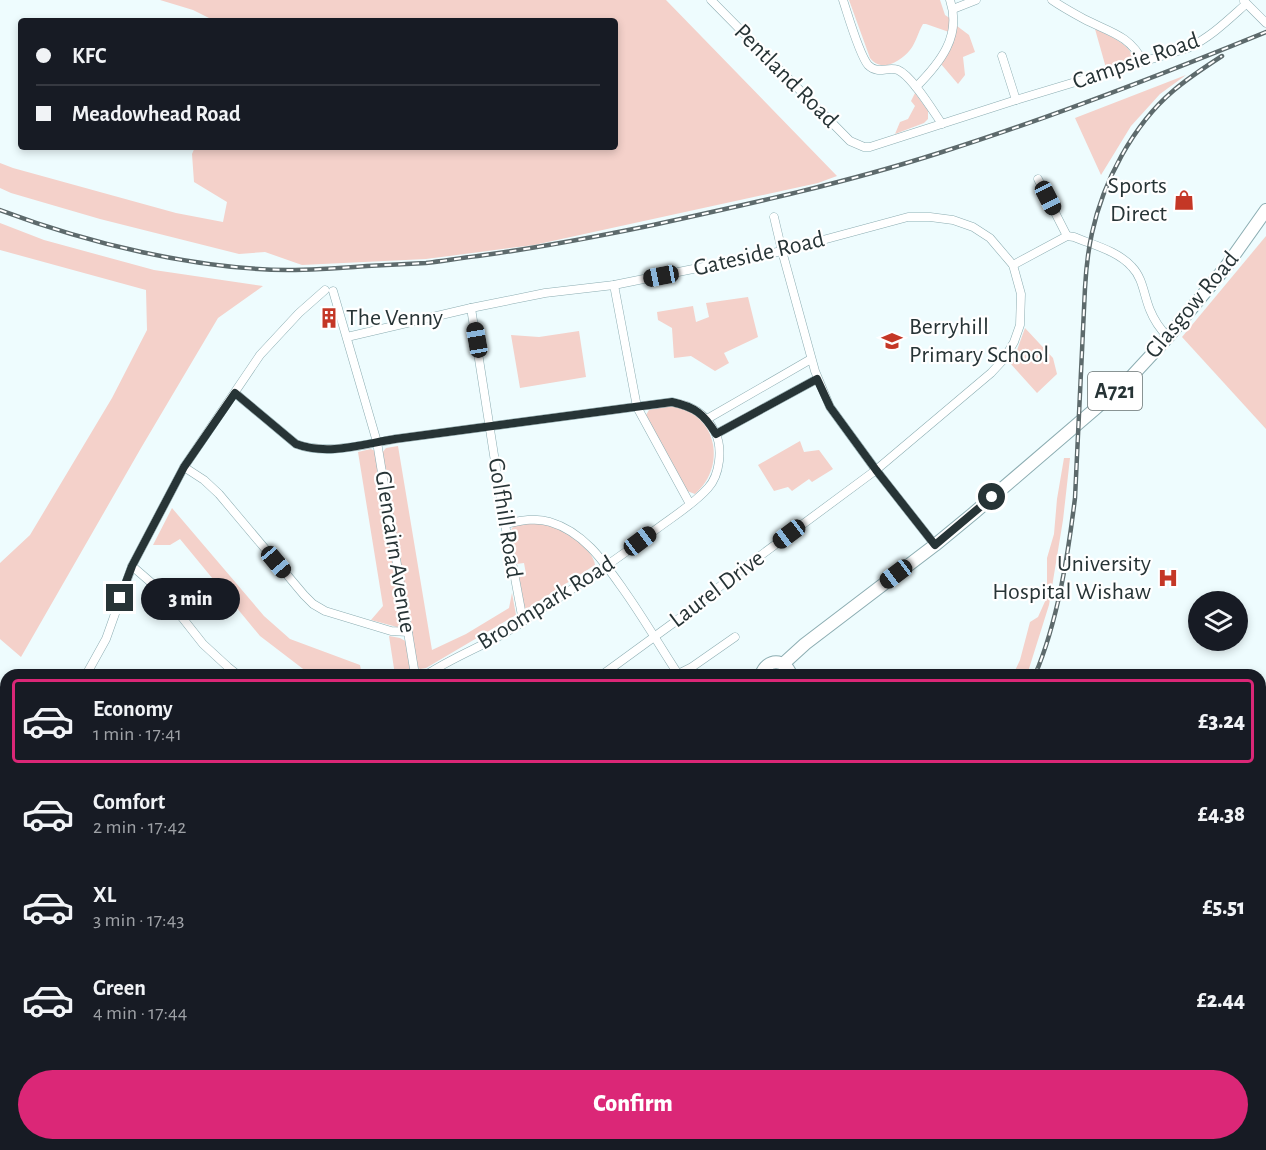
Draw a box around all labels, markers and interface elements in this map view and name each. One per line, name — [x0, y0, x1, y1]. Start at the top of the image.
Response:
street label: Pentland Road — [729, 19, 843, 133]
street label: Campsie Road — [1070, 28, 1202, 94]
text: KFC — [72, 45, 106, 67]
text: Meadowhead Road — [72, 103, 241, 125]
place label: Sports Direct — [1108, 174, 1167, 226]
car — [1032, 178, 1064, 218]
shop icon: Sports Direct — [1172, 188, 1196, 212]
street label: Gateside Road — [691, 227, 827, 281]
street label: Glasgow Road — [1141, 247, 1243, 363]
car — [642, 264, 680, 288]
building icon: The Venny — [317, 306, 341, 330]
place label: The Venny — [346, 306, 443, 330]
place label: Berryhill Primary School — [909, 315, 1049, 367]
car — [465, 321, 489, 359]
school or university icon: Berryhill Primary School — [880, 329, 904, 353]
road number: A721 — [1088, 372, 1142, 410]
street label: Golfhill Road — [484, 456, 526, 580]
street label: Glencairn Avenue — [370, 469, 420, 635]
route start — [978, 483, 1005, 510]
car — [769, 516, 809, 552]
car — [620, 523, 660, 559]
car — [258, 542, 294, 582]
street label: Laurel Drive — [665, 546, 769, 632]
street label: Broompark Road — [473, 551, 619, 655]
place label: University Hospital Wishaw — [992, 552, 1151, 604]
car — [876, 556, 916, 592]
hospital icon: University Hospital Wishaw — [1156, 566, 1180, 590]
callout: 3 min — [141, 577, 240, 619]
route end — [106, 584, 133, 611]
text: 3 min — [168, 589, 213, 609]
map controls — [1188, 591, 1248, 651]
button: layers — [1188, 591, 1248, 651]
icon: car — [21, 694, 75, 748]
text: Economy — [93, 698, 173, 720]
text: £3.24 — [1198, 710, 1245, 732]
text: 1 min · 17:41 — [93, 724, 182, 744]
icon: car — [21, 787, 75, 841]
text: Comfort — [93, 791, 165, 813]
text: £4.38 — [1198, 803, 1245, 825]
text: 2 min · 17:42 — [93, 817, 186, 837]
icon: car — [21, 880, 75, 934]
text: XL — [93, 884, 116, 906]
text: £5.51 — [1202, 896, 1245, 918]
text: 3 min · 17:43 — [93, 910, 185, 930]
icon: car — [21, 973, 75, 1027]
text: Green — [93, 977, 146, 999]
text: £2.44 — [1197, 989, 1245, 1011]
text: 4 min · 17:44 — [93, 1003, 187, 1023]
button: Confirm — [18, 1070, 1248, 1139]

